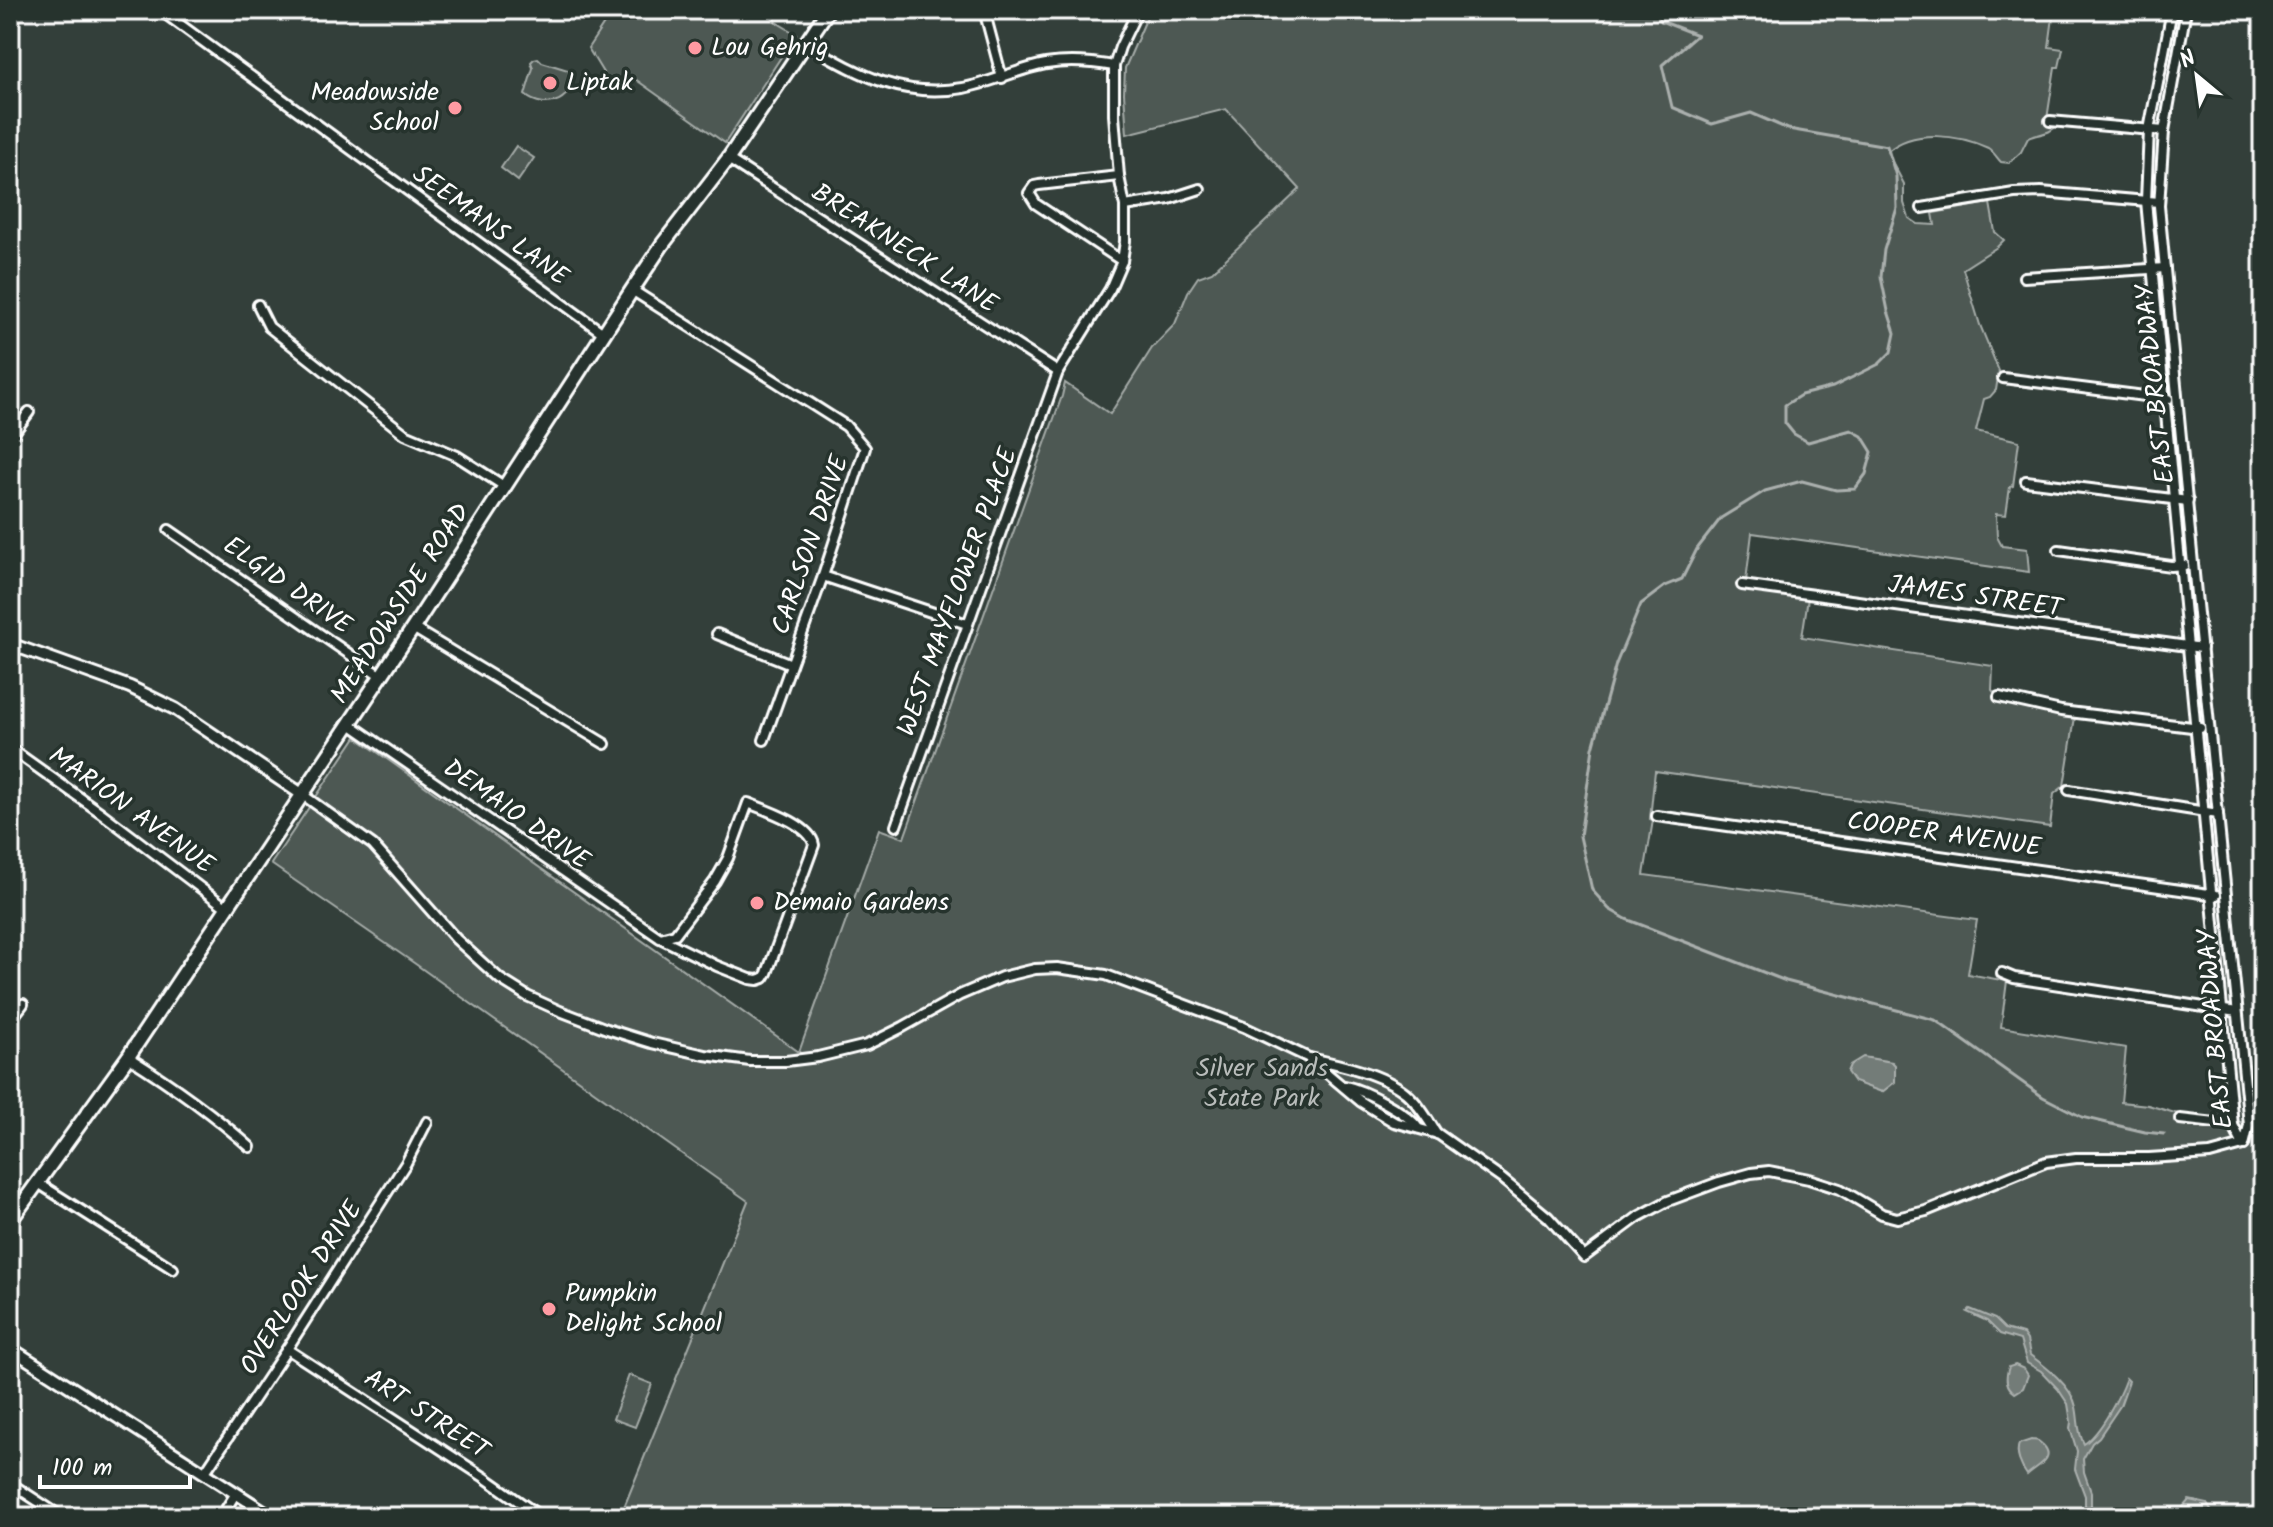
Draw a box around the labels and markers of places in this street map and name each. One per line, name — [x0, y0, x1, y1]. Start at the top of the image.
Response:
place label: Lou Gehrig — [711, 27, 829, 69]
marker: Lou Gehrig — [686, 39, 704, 57]
place label: Liptak — [566, 62, 634, 104]
place label: Meadowside School — [310, 72, 439, 144]
marker: Liptak — [541, 74, 559, 92]
marker: Meadowside School — [446, 99, 464, 117]
place label: Demaio Gardens — [773, 882, 949, 924]
marker: Demaio Gardens — [748, 894, 766, 912]
place label: Pumpkin Delight School — [565, 1273, 722, 1345]
marker: Pumpkin Delight School — [540, 1300, 558, 1318]

